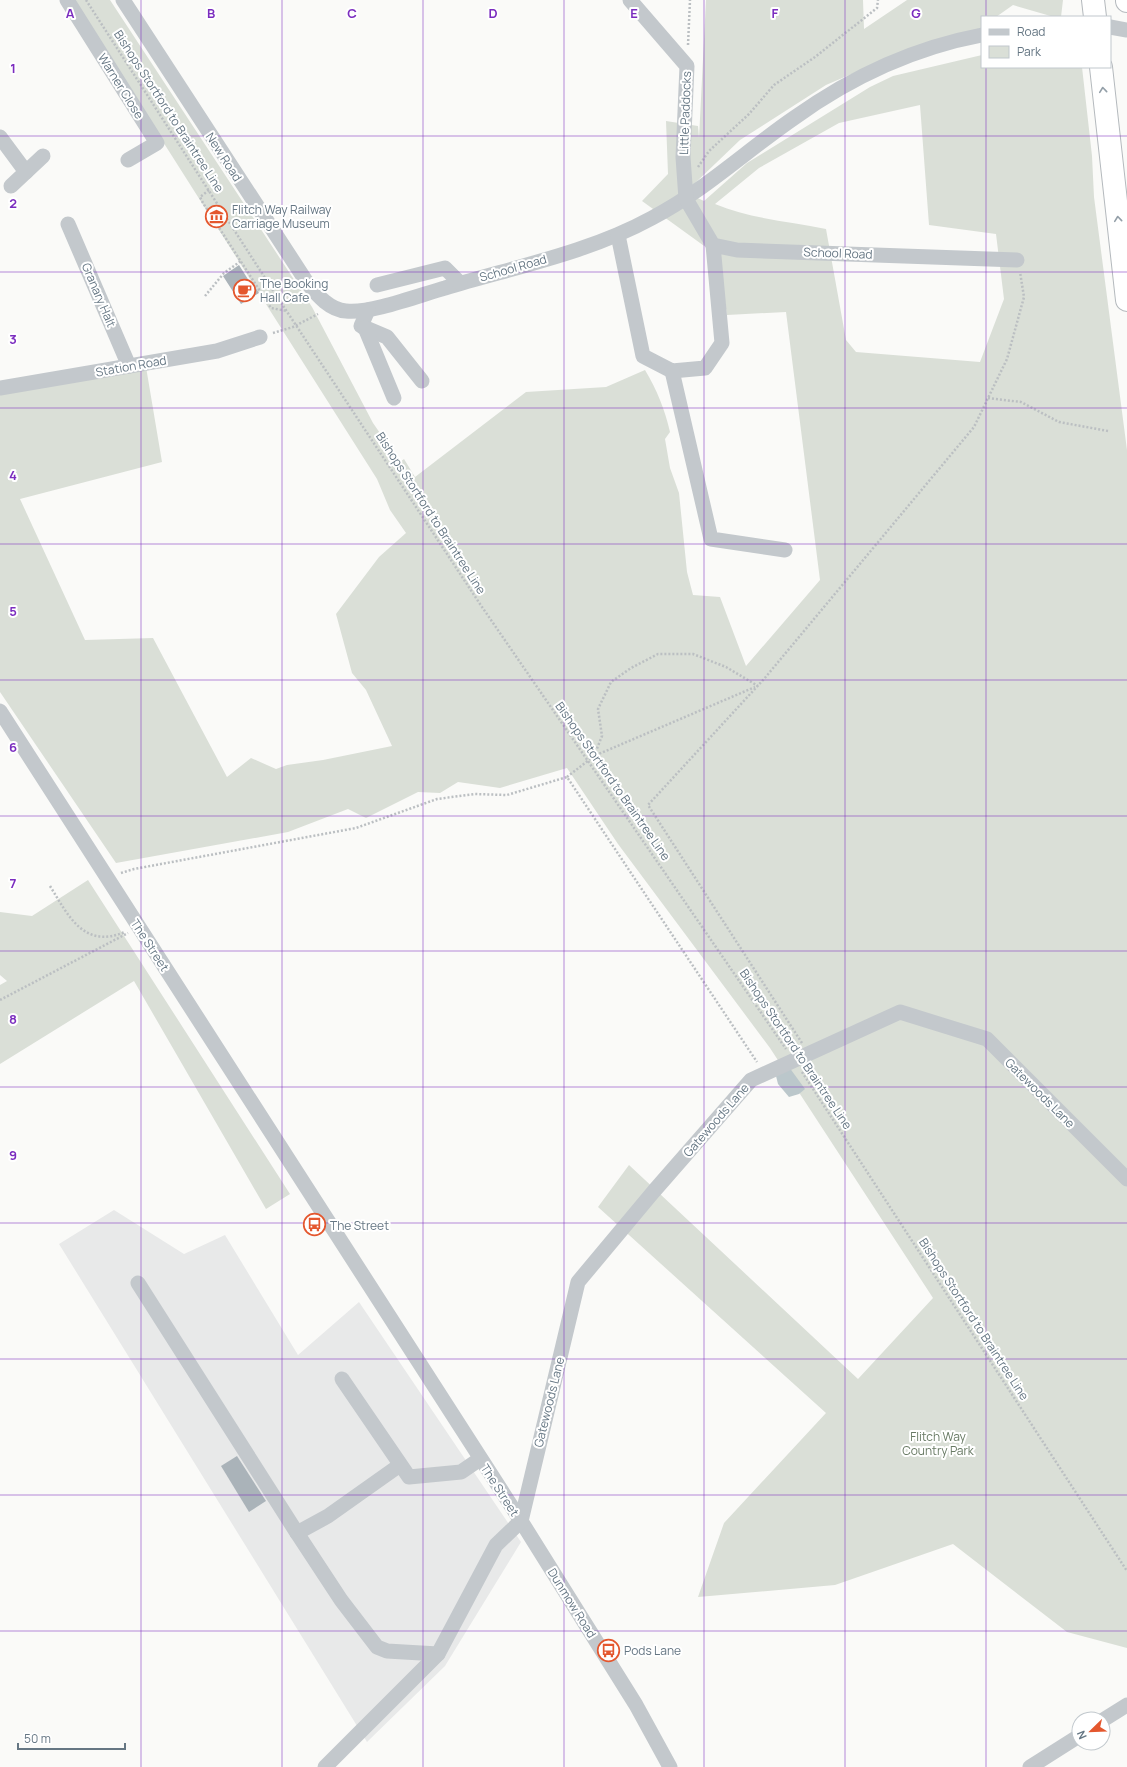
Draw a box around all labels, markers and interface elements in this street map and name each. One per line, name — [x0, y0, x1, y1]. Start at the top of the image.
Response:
text: A — [66, 4, 75, 22]
text: B — [207, 4, 215, 22]
text: C — [347, 4, 357, 22]
text: D — [488, 4, 498, 22]
text: E — [630, 4, 638, 22]
text: F — [772, 4, 779, 22]
text: G — [911, 4, 921, 22]
legend — [981, 16, 1111, 68]
text: Road — [1017, 23, 1045, 40]
street label: Bishops Stortford to Braintree Line — [110, 27, 228, 195]
text: Park — [1017, 43, 1042, 60]
street label: Warner Close — [94, 50, 148, 122]
text: 1 — [10, 59, 16, 77]
street label: Little Paddocks — [675, 71, 695, 155]
one-way arrow — [1099, 87, 1108, 93]
street label: New Road — [202, 129, 246, 185]
text: 2 — [9, 194, 17, 212]
place label: Flitch Way Railway Carriage Museum — [232, 201, 332, 232]
museum icon: Flitch Way Railway Carriage Museum — [204, 203, 230, 229]
one-way arrow — [1114, 216, 1123, 222]
street label: School Road — [803, 243, 873, 263]
street label: School Road — [477, 250, 549, 286]
street label: Granary Halt — [78, 260, 120, 330]
place label: The Booking Hall Cafe — [260, 275, 328, 306]
cafe icon: The Booking Hall Cafe — [232, 277, 258, 303]
text: 3 — [9, 330, 17, 348]
street label: Station Road — [94, 351, 168, 381]
street label: Bishops Stortford to Braintree Line — [372, 429, 490, 597]
text: 4 — [9, 466, 17, 484]
text: 5 — [9, 602, 17, 620]
street label: Bishops Stortford to Braintree Line — [552, 698, 674, 864]
text: 6 — [9, 738, 17, 756]
text: 7 — [10, 874, 17, 892]
street label: The Street — [127, 916, 173, 975]
street label: Bishops Stortford to Braintree Line — [736, 965, 856, 1133]
text: 8 — [9, 1010, 17, 1028]
street label: Gatewoods Lane — [1001, 1054, 1079, 1132]
street label: Gatewoods Lane — [679, 1080, 753, 1160]
text: 9 — [9, 1146, 17, 1164]
bus stop icon: The Street — [301, 1212, 327, 1238]
place label: The Street — [330, 1217, 389, 1234]
street label: Bishops Stortford to Braintree Line — [915, 1235, 1033, 1403]
street label: Gatewoods Lane — [530, 1355, 568, 1449]
park label: Flitch Way Country Park — [902, 1428, 975, 1459]
street label: The Street — [477, 1461, 523, 1520]
street label: Dunmow Road — [544, 1565, 600, 1641]
bus stop icon: Pods Lane — [595, 1637, 621, 1663]
place label: Pods Lane — [624, 1642, 681, 1659]
north arrow — [1071, 1711, 1111, 1751]
scale bar — [18, 1725, 125, 1751]
text: N — [1073, 1728, 1090, 1742]
text: 50 m — [24, 1730, 51, 1747]

